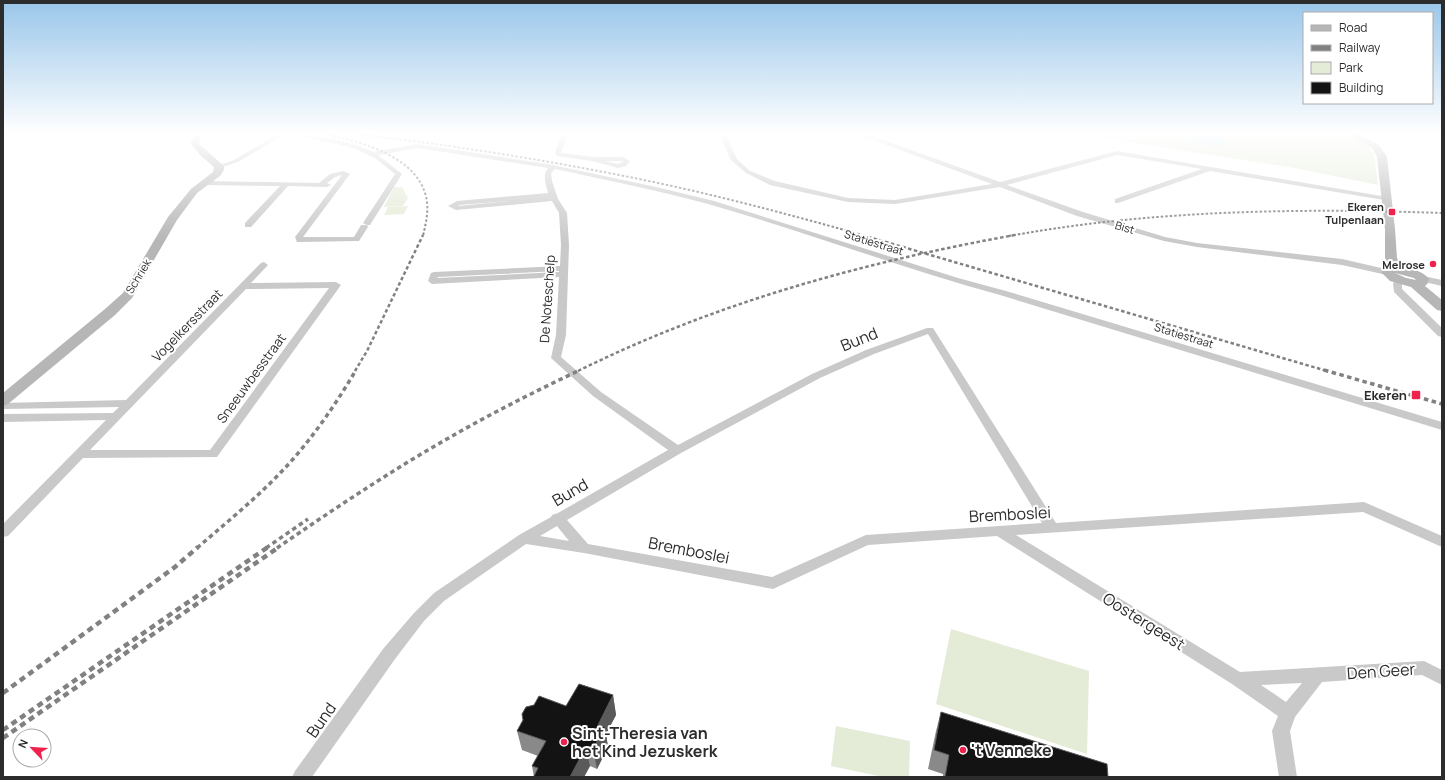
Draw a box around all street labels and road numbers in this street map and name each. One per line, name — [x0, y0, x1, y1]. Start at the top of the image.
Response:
street label: Bist — [1113, 217, 1137, 237]
street label: Statiestraat — [843, 226, 905, 258]
street label: De Noteschelp — [535, 254, 559, 344]
street label: Schriek — [122, 255, 154, 296]
street label: Vogelkersstraat — [148, 285, 226, 365]
street label: Statiestraat — [1153, 319, 1215, 351]
street label: Bund — [837, 322, 881, 356]
street label: Sneeuwbesstraat — [212, 329, 290, 427]
street label: Bund — [548, 473, 592, 511]
street label: Bremboslei — [968, 501, 1052, 527]
street label: Bremboslei — [647, 531, 731, 569]
street label: Oostergeest — [1099, 587, 1189, 655]
street label: Den Geer — [1346, 658, 1416, 684]
street label: Bund — [301, 698, 341, 742]

